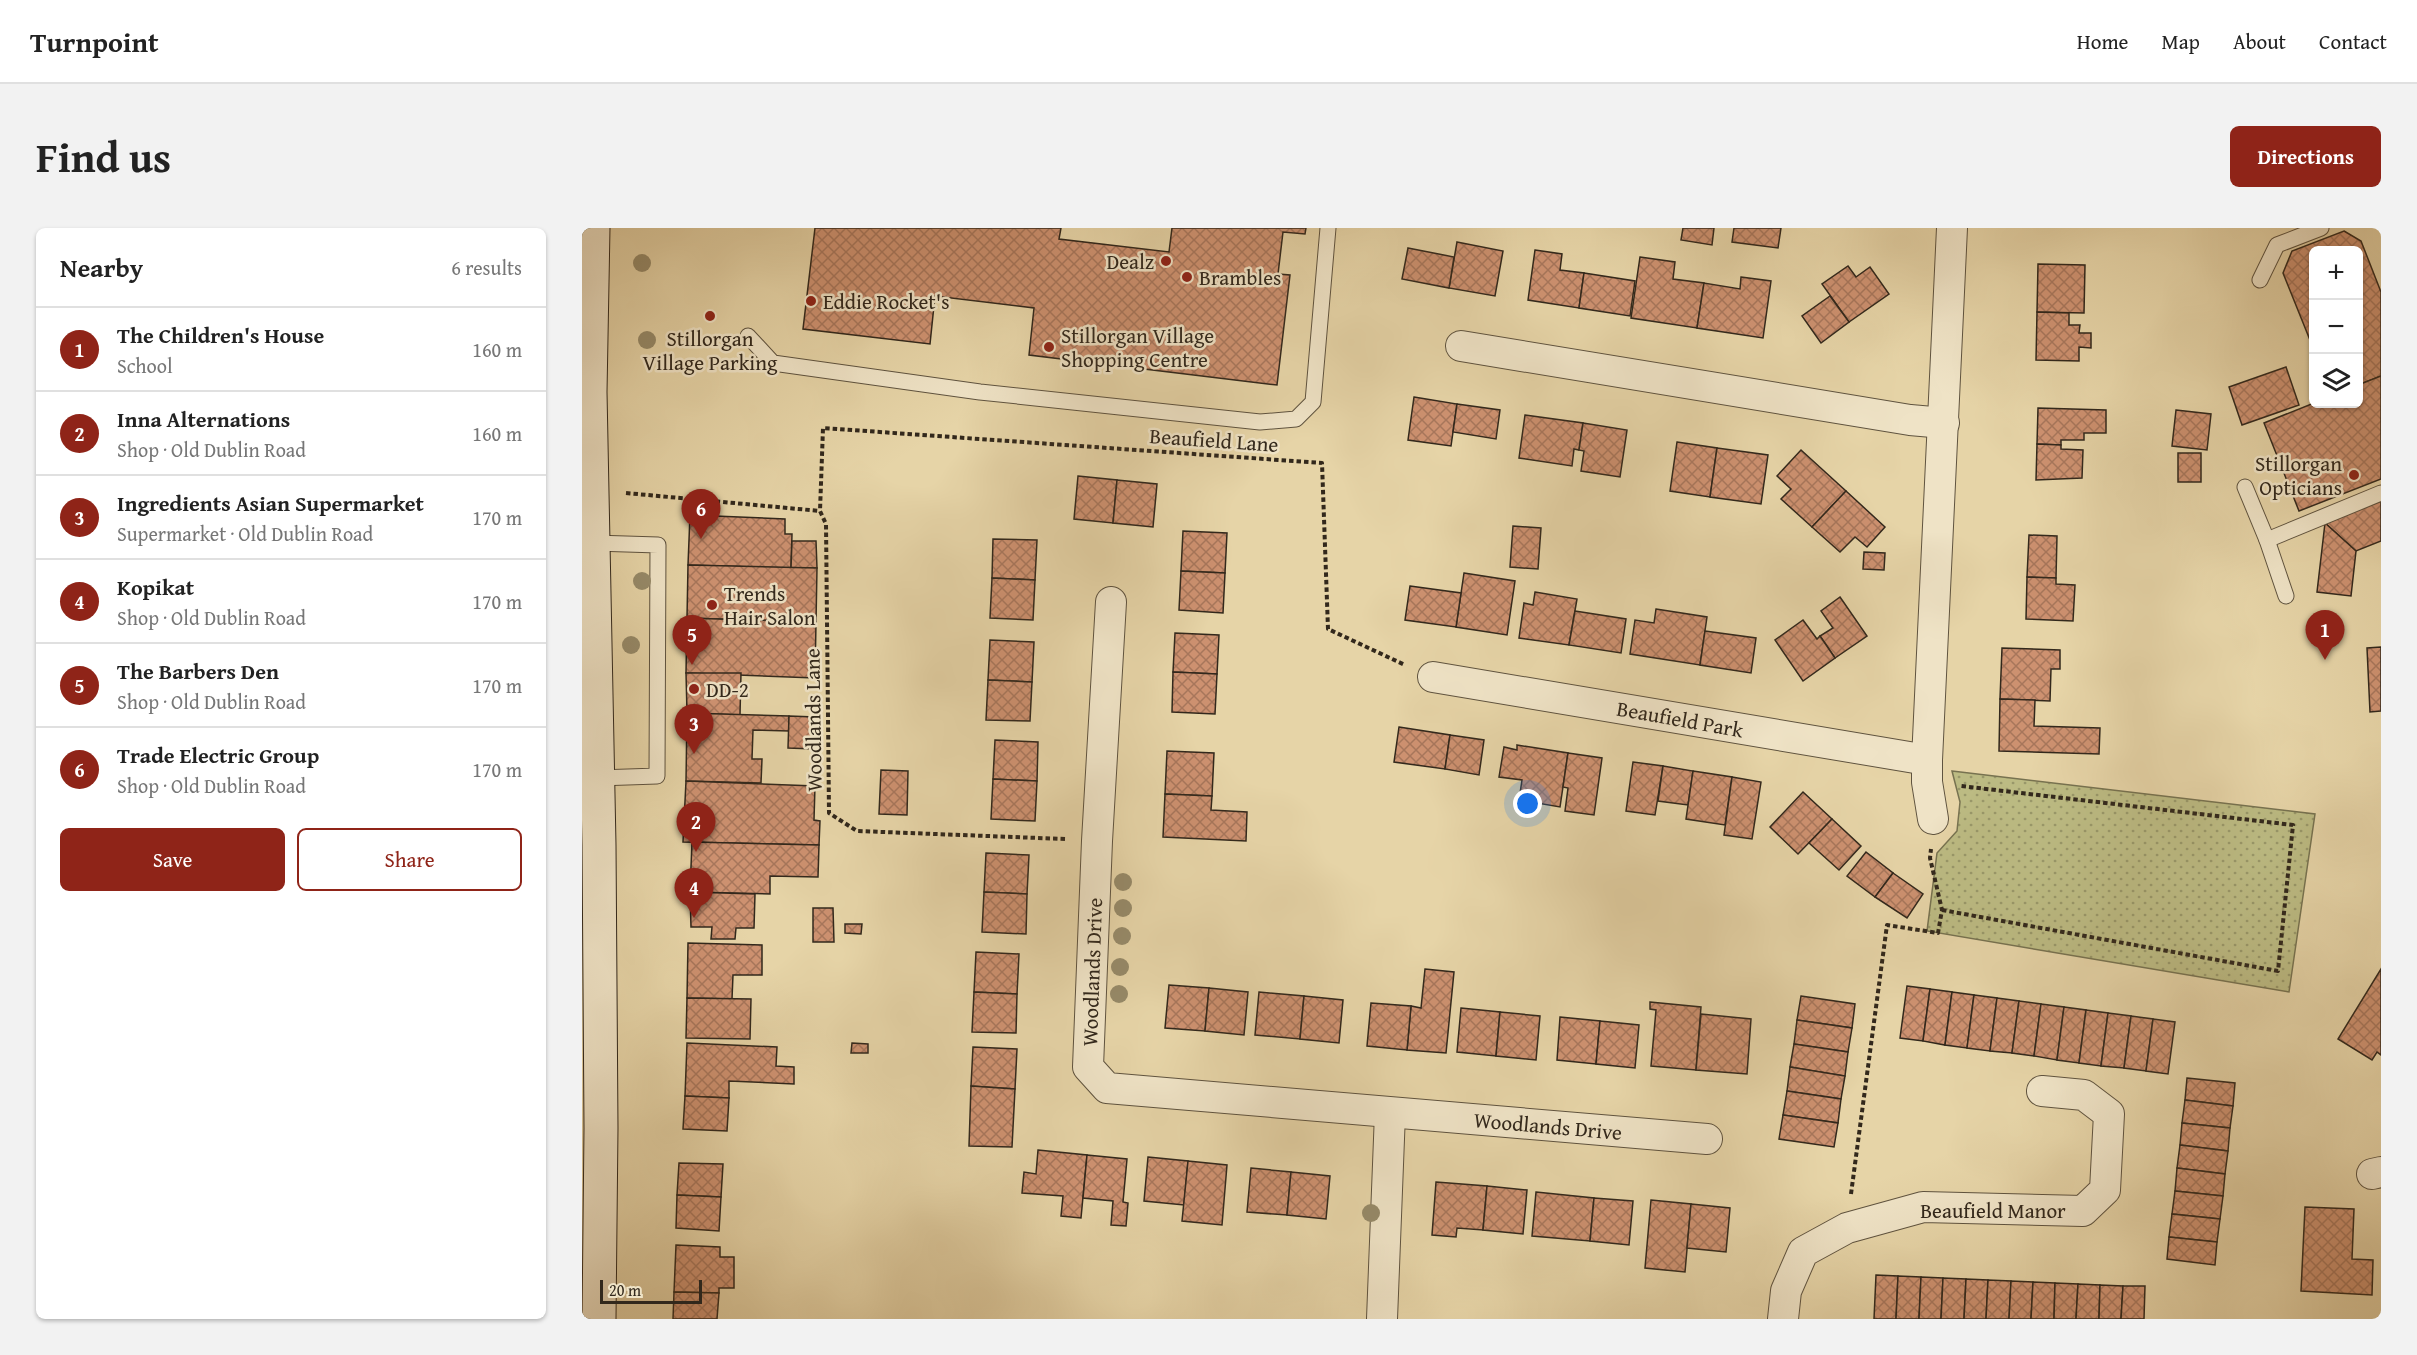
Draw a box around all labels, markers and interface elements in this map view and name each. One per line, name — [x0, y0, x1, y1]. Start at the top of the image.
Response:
text: Turnpoint — [30, 21, 159, 62]
text: Home — [2077, 26, 2128, 57]
text: Map — [2161, 26, 2200, 57]
text: About — [2233, 26, 2286, 57]
text: Contact — [2319, 26, 2387, 57]
text: Find us — [36, 126, 171, 187]
button: Directions — [2230, 126, 2381, 187]
place label: Dealz — [1106, 246, 1154, 277]
map controls — [2309, 246, 2363, 408]
button: + — [2309, 246, 2363, 300]
text: Nearby — [60, 248, 143, 287]
text: 6 results — [451, 253, 522, 282]
marker: Dealz — [1159, 254, 1173, 268]
place label: Brambles — [1199, 262, 1281, 293]
marker: Brambles — [1180, 270, 1194, 284]
place label: Eddie Rocket's — [823, 286, 949, 317]
marker: Eddie Rocket's — [804, 294, 818, 308]
button: − — [2309, 300, 2363, 354]
marker: Stillorgan Village Parking — [703, 309, 717, 323]
text: The Children's House — [117, 319, 324, 351]
place label: Stillorgan Village Shopping Centre — [1061, 320, 1214, 375]
place label: Stillorgan Village Parking — [643, 323, 778, 378]
text: 1 — [74, 335, 85, 364]
text: 160 m — [472, 335, 522, 364]
marker: Stillorgan Village Shopping Centre — [1042, 340, 1056, 354]
text: School — [117, 351, 173, 380]
button: layers — [2309, 354, 2363, 408]
text: Inna Alternations — [117, 403, 290, 435]
text: 2 — [74, 419, 85, 448]
text: 160 m — [472, 419, 522, 448]
street label: Beaufield Lane — [1149, 420, 1280, 460]
text: Shop · Old Dublin Road — [117, 435, 306, 464]
place label: Stillorgan Opticians — [2255, 448, 2342, 503]
marker: Stillorgan Opticians — [2347, 468, 2361, 482]
text: Ingredients Asian Supermarket — [117, 487, 424, 519]
pin: 6 — [682, 490, 720, 539]
text: 3 — [74, 503, 85, 532]
text: 170 m — [472, 503, 522, 532]
text: Supermarket · Old Dublin Road — [117, 519, 373, 548]
text: Kopikat — [117, 571, 194, 603]
place label: Trends Hair Salon — [724, 578, 816, 633]
text: 4 — [74, 587, 85, 616]
text: 170 m — [472, 587, 522, 616]
marker: Trends Hair Salon — [705, 598, 719, 612]
text: Shop · Old Dublin Road — [117, 603, 306, 632]
pin: 1 — [2306, 610, 2344, 660]
pin: 5 — [672, 616, 712, 665]
street label: Woodlands Lane — [796, 648, 830, 792]
text: The Barbers Den — [117, 655, 279, 687]
text: 5 — [74, 671, 85, 700]
text: 170 m — [472, 671, 522, 700]
place label: DD-2 — [706, 674, 749, 705]
marker: DD-2 — [687, 682, 701, 696]
text: Shop · Old Dublin Road — [117, 687, 306, 716]
street label: Beaufield Park — [1614, 693, 1746, 745]
pin: 3 — [674, 704, 714, 754]
text: Trade Electric Group — [117, 739, 319, 771]
text: 6 — [74, 755, 85, 784]
text: 170 m — [472, 755, 522, 784]
text: Shop · Old Dublin Road — [117, 771, 306, 800]
your location — [1513, 789, 1542, 818]
pin: 2 — [676, 802, 716, 852]
button: Save — [60, 828, 285, 891]
button: Share — [297, 828, 522, 891]
pin: 4 — [674, 868, 714, 918]
street label: Woodlands Drive — [1074, 897, 1110, 1047]
street label: Woodlands Drive — [1473, 1104, 1623, 1148]
street label: Beaufield Manor — [1920, 1195, 2066, 1226]
scale bar — [600, 1277, 702, 1304]
text: 20 m — [609, 1278, 641, 1302]

